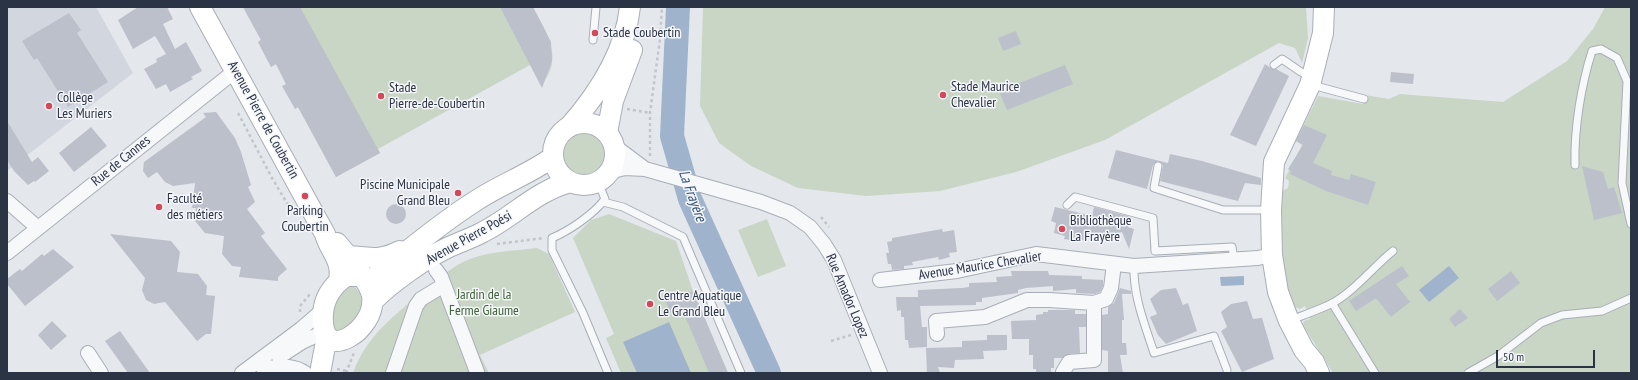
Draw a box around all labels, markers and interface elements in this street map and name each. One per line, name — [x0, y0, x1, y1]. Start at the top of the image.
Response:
place label: Stade Coubertin — [603, 25, 680, 41]
marker: Stade Coubertin — [590, 28, 600, 38]
street label: Avenue Pierre de Coubertin — [224, 58, 302, 182]
place label: Stade Maurice Chevalier — [951, 79, 1019, 112]
place label: Stade Pierre-de-Coubertin — [389, 80, 485, 112]
place label: Collège Les Muriers — [57, 90, 112, 122]
marker: Stade Maurice Chevalier — [938, 90, 948, 100]
marker: Stade Pierre-de-Coubertin — [376, 91, 386, 101]
marker: Collège Les Muriers — [44, 101, 54, 111]
street label: Rue de Cannes — [88, 132, 154, 190]
water label: La Frayère — [674, 168, 710, 224]
place label: Piscine Municipale Grand Bleu — [360, 177, 450, 210]
marker: Piscine Municipale Grand Bleu — [453, 188, 463, 198]
place label: Faculté des métiers — [167, 191, 223, 224]
marker: Parking Coubertin — [300, 191, 310, 201]
marker: Faculté des métiers — [154, 202, 164, 212]
place label: Parking Coubertin — [281, 203, 329, 236]
street label: Avenue Pierre Poési — [423, 208, 515, 268]
place label: Bibliothèque La Frayère — [1070, 213, 1132, 246]
marker: Bibliothèque La Frayère — [1057, 224, 1067, 234]
street label: Avenue Maurice Chevalier — [917, 248, 1043, 284]
street label: Rue Amador Lopez — [822, 251, 872, 341]
park label: Jardin de la Ferme Giaume — [449, 287, 519, 320]
place label: Centre Aquatique Le Grand Bleu — [658, 288, 741, 320]
marker: Centre Aquatique Le Grand Bleu — [645, 299, 655, 309]
scale bar — [1498, 342, 1597, 368]
text: 50 m — [1503, 349, 1524, 364]

